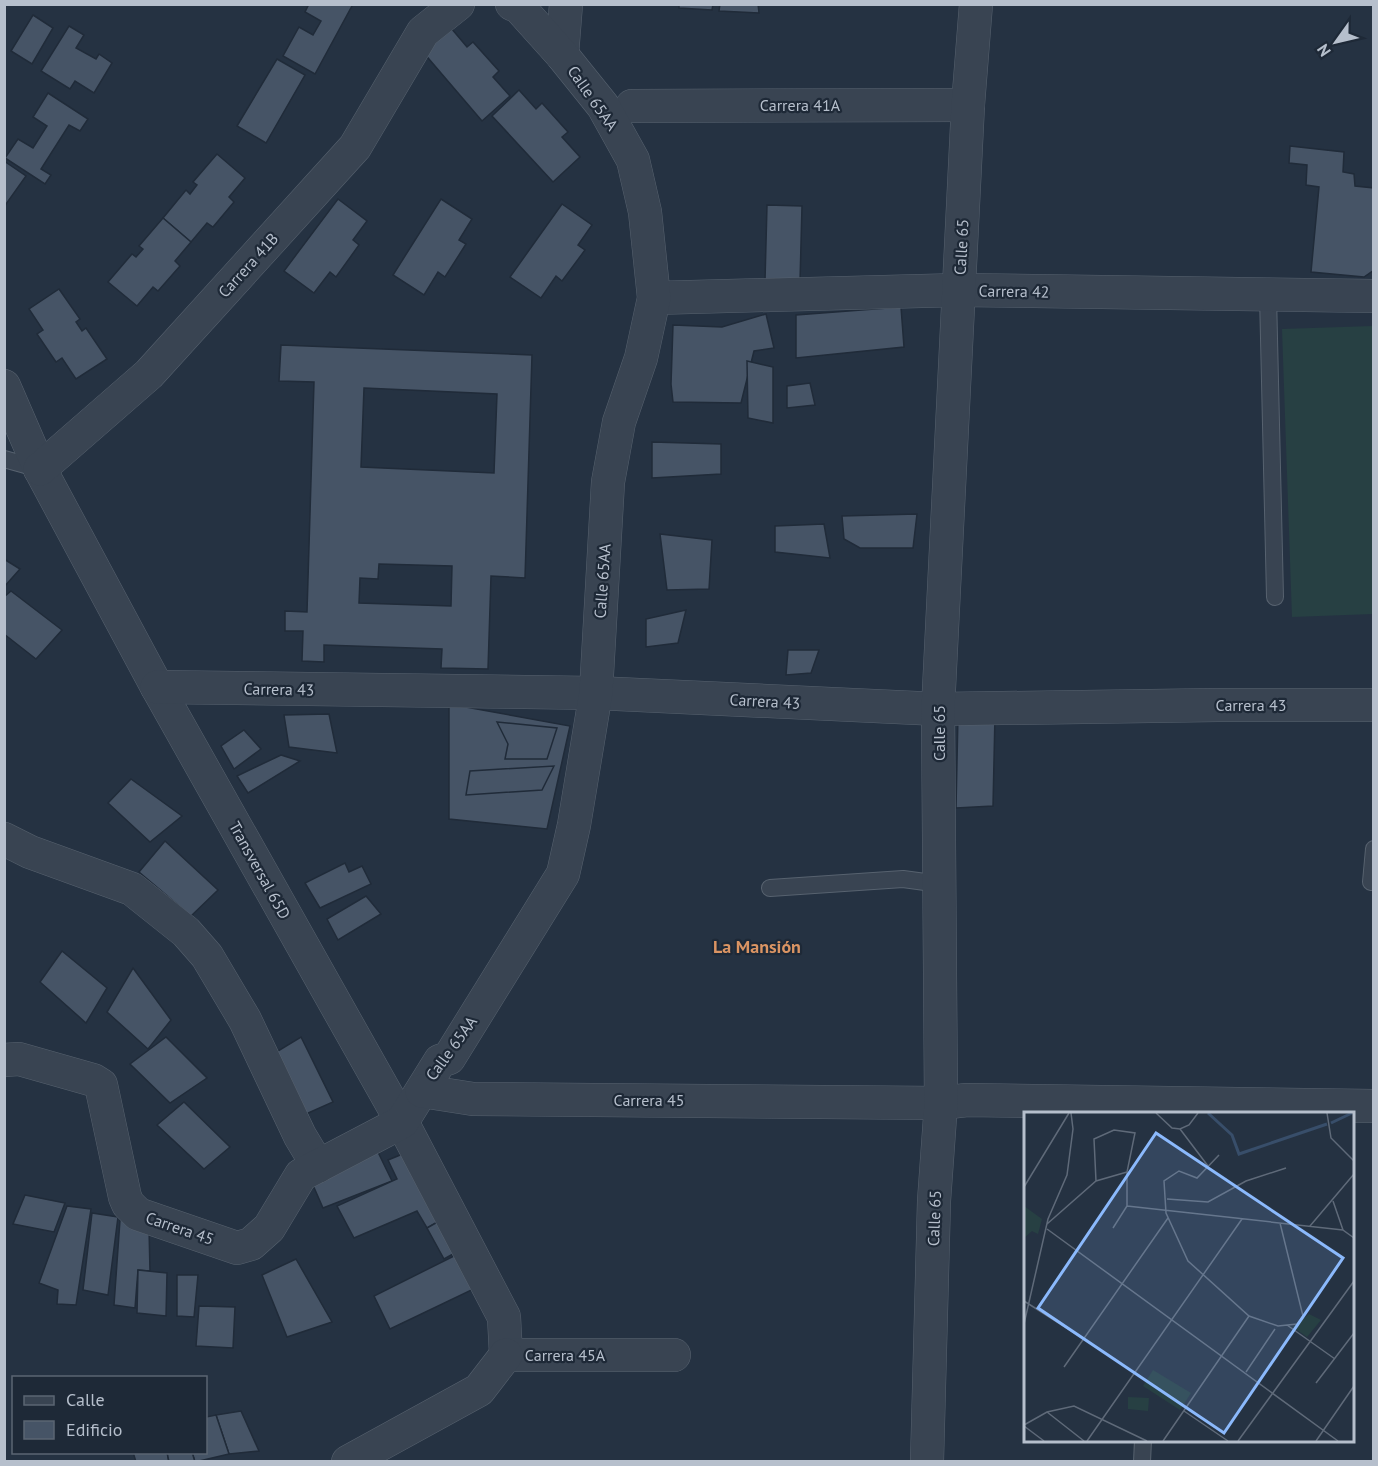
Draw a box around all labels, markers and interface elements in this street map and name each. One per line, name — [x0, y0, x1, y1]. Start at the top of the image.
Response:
north arrow — [1306, 12, 1366, 72]
text: N — [1312, 40, 1335, 60]
street label: Calle 65AA — [563, 62, 623, 135]
street label: Carrera 41A — [760, 95, 841, 115]
street label: Calle 65 — [950, 219, 972, 275]
street label: Carrera 41B — [214, 228, 282, 302]
street label: Carrera 42 — [978, 280, 1050, 302]
street label: Calle 65AA — [589, 542, 615, 619]
street label: Carrera 43 — [243, 678, 315, 700]
street label: Carrera 43 — [729, 689, 801, 713]
street label: Carrera 43 — [1216, 695, 1286, 715]
street label: Calle 65 — [929, 705, 949, 761]
street label: Transversal 65D — [225, 818, 295, 922]
district label: La Mansión — [713, 935, 801, 958]
street label: Calle 65AA — [421, 1011, 481, 1084]
street label: Carrera 45 — [614, 1090, 684, 1110]
inset map — [1024, 1112, 1354, 1442]
street label: Calle 65 — [923, 1190, 945, 1246]
street label: Carrera 45 — [143, 1207, 217, 1249]
street label: Carrera 45A — [525, 1345, 606, 1365]
legend — [12, 1376, 207, 1454]
text: Calle — [66, 1388, 105, 1411]
text: Edificio — [66, 1418, 122, 1441]

